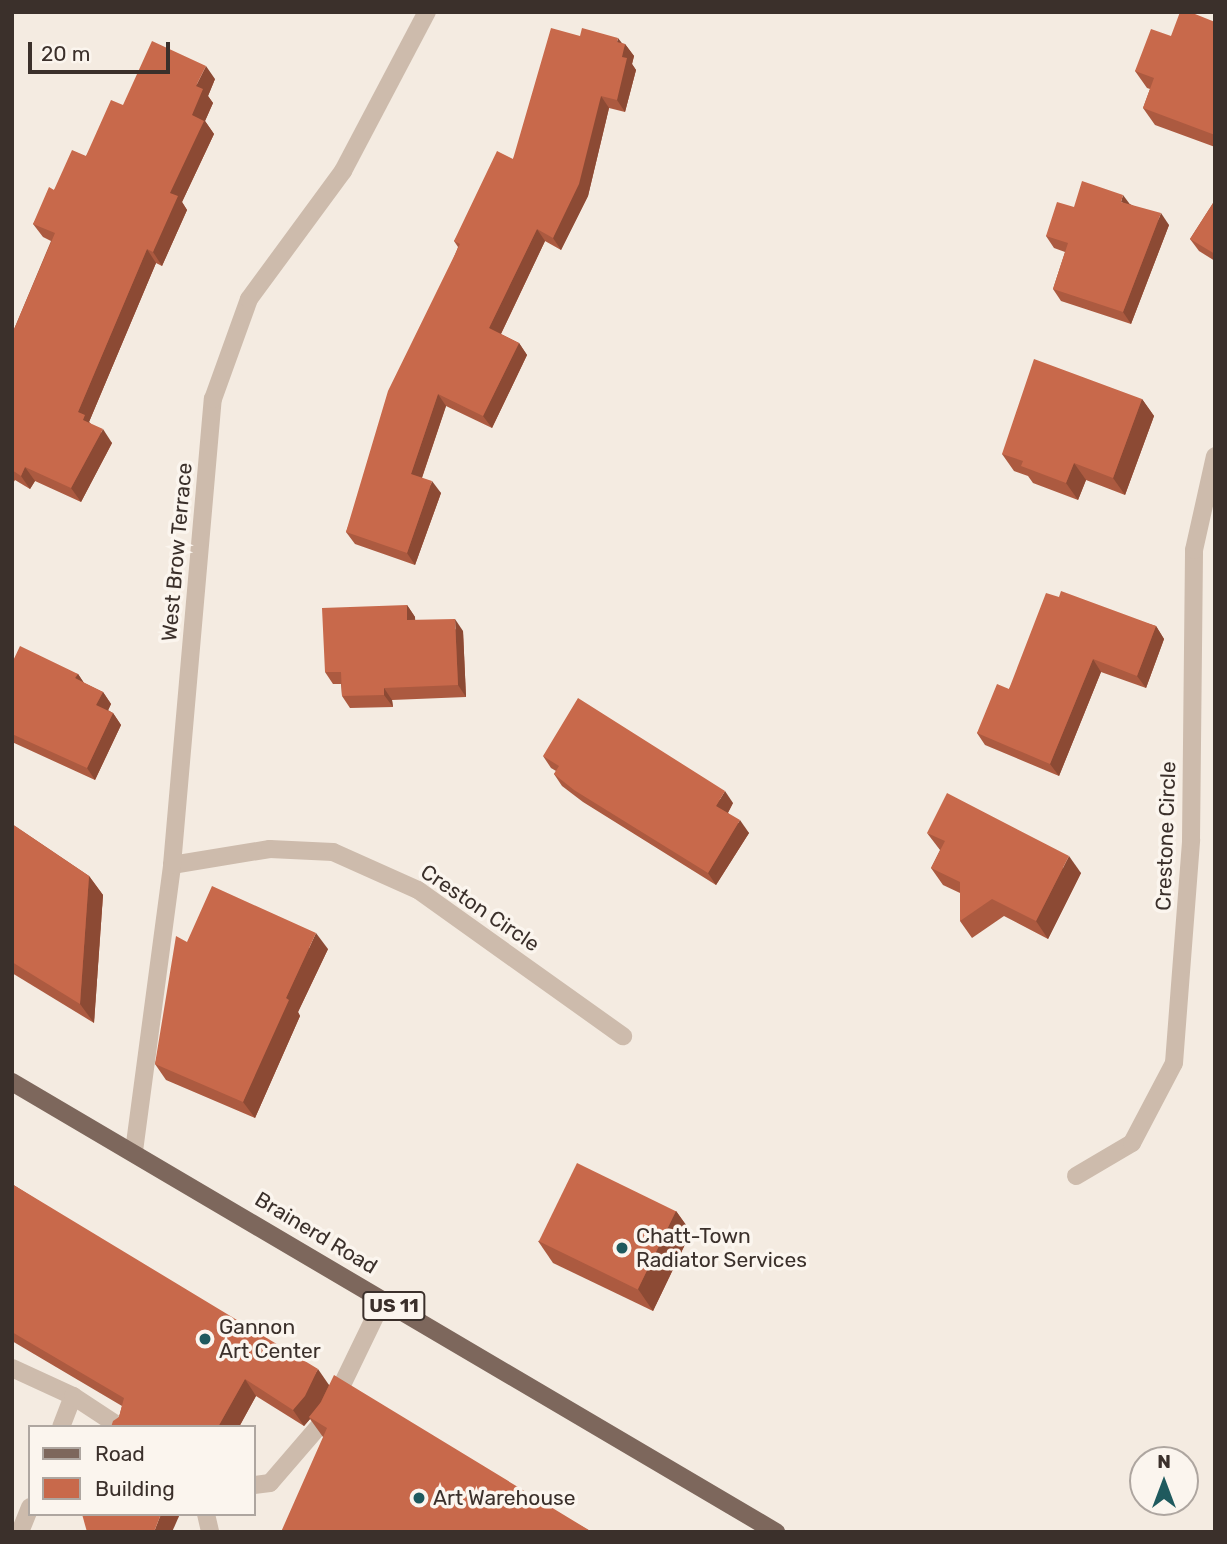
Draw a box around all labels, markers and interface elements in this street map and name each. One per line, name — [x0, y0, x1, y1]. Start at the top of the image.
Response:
scale bar — [32, 28, 173, 72]
text: 20 m — [41, 41, 90, 66]
street label: West Brow Terrace — [157, 461, 197, 643]
street label: Crestone Circle — [1151, 761, 1181, 911]
street label: Creston Circle — [416, 859, 544, 957]
street label: Brainerd Road — [250, 1187, 382, 1279]
place label: Chatt-Town Radiator Services — [636, 1223, 807, 1273]
marker: Chatt-Town Radiator Services — [614, 1240, 630, 1256]
road number: US 11 — [361, 1290, 427, 1322]
place label: Gannon Art Center — [219, 1314, 321, 1364]
marker: Gannon Art Center — [197, 1331, 213, 1347]
legend — [28, 1425, 256, 1516]
text: Road — [95, 1441, 145, 1466]
north arrow — [1129, 1446, 1199, 1516]
text: N — [1157, 1450, 1171, 1473]
text: Building — [95, 1476, 175, 1501]
place label: Art Warehouse — [433, 1485, 576, 1511]
marker: Art Warehouse — [411, 1490, 427, 1506]

